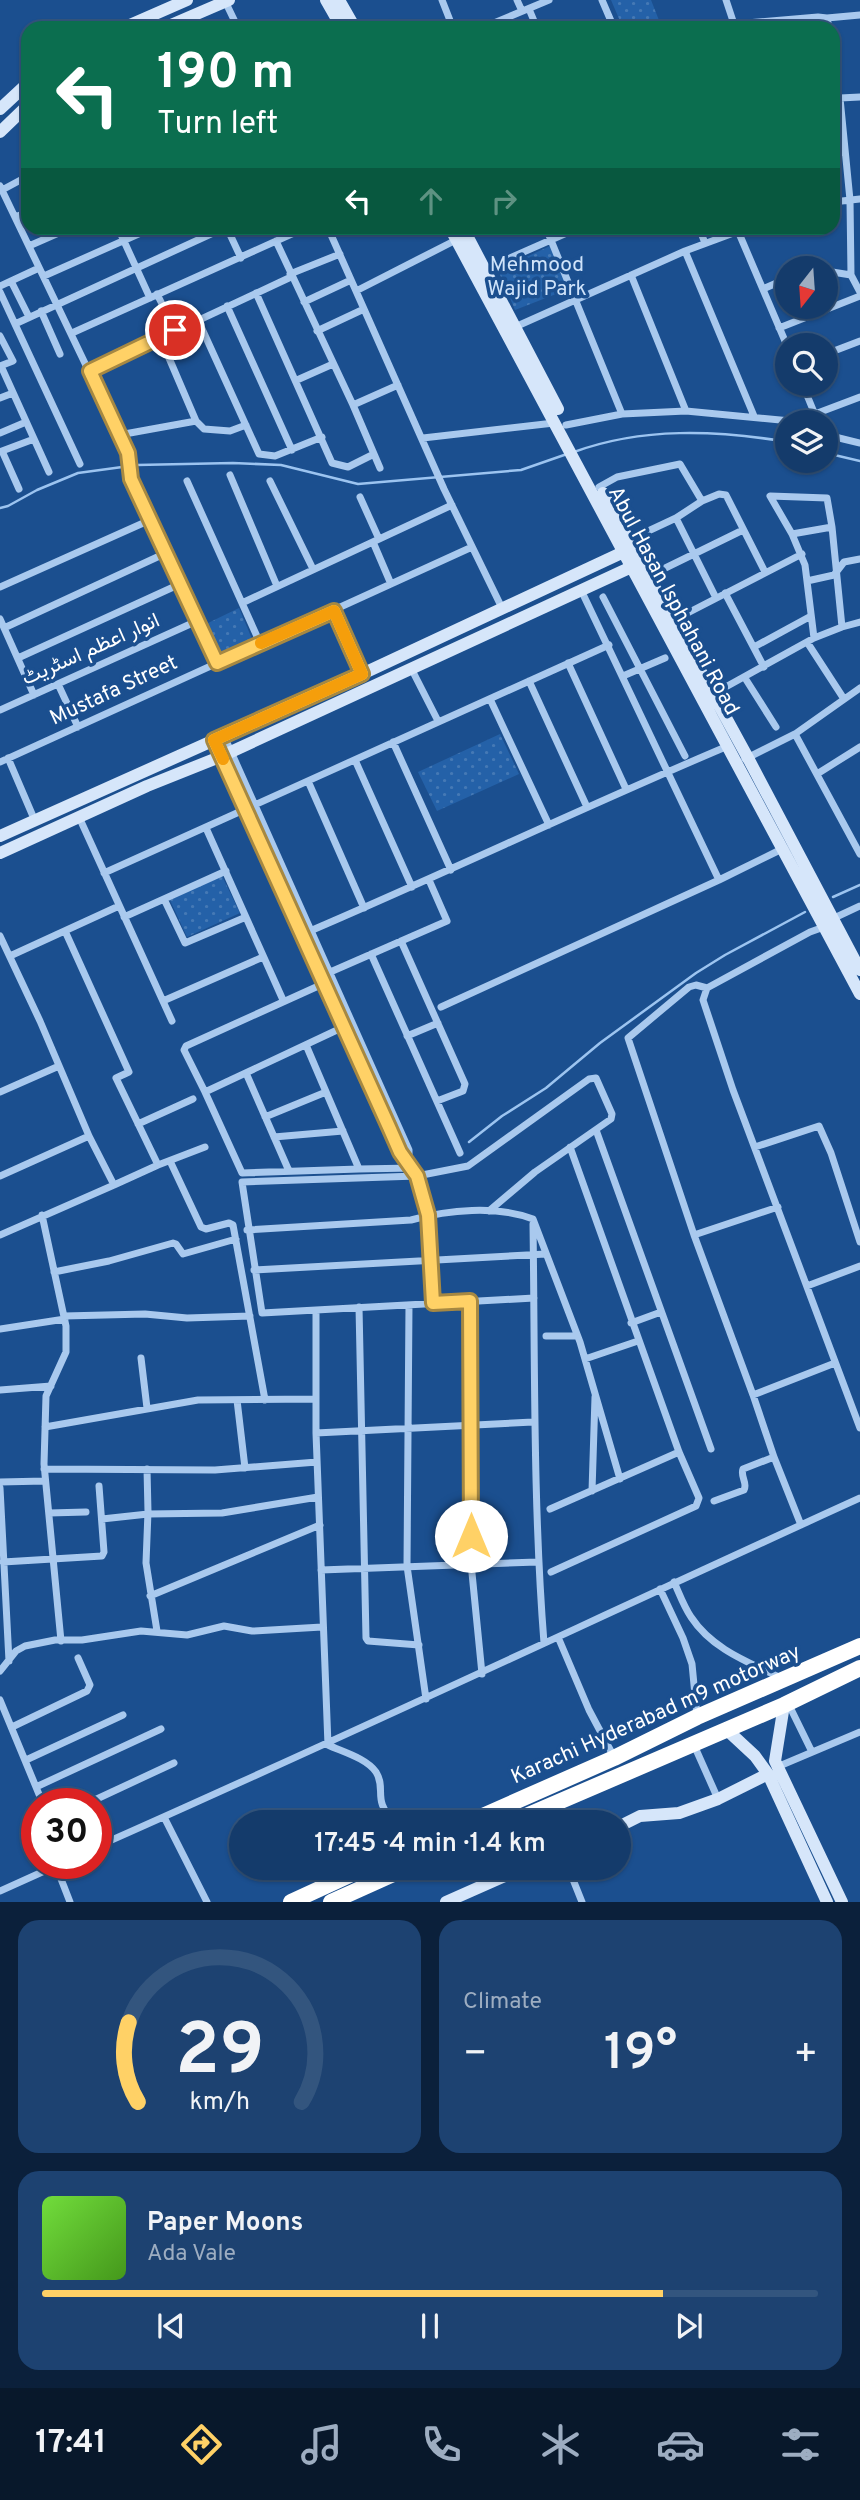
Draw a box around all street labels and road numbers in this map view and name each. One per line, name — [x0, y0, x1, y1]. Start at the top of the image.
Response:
street label: Abul Hasan Isphahani Road — [601, 482, 745, 720]
street label: انوار اعظم اسٹریٹ — [18, 608, 164, 692]
street label: Mustafa Street — [46, 650, 182, 732]
street label: Karachi Hyderabad m9 motorway — [507, 1639, 805, 1791]

